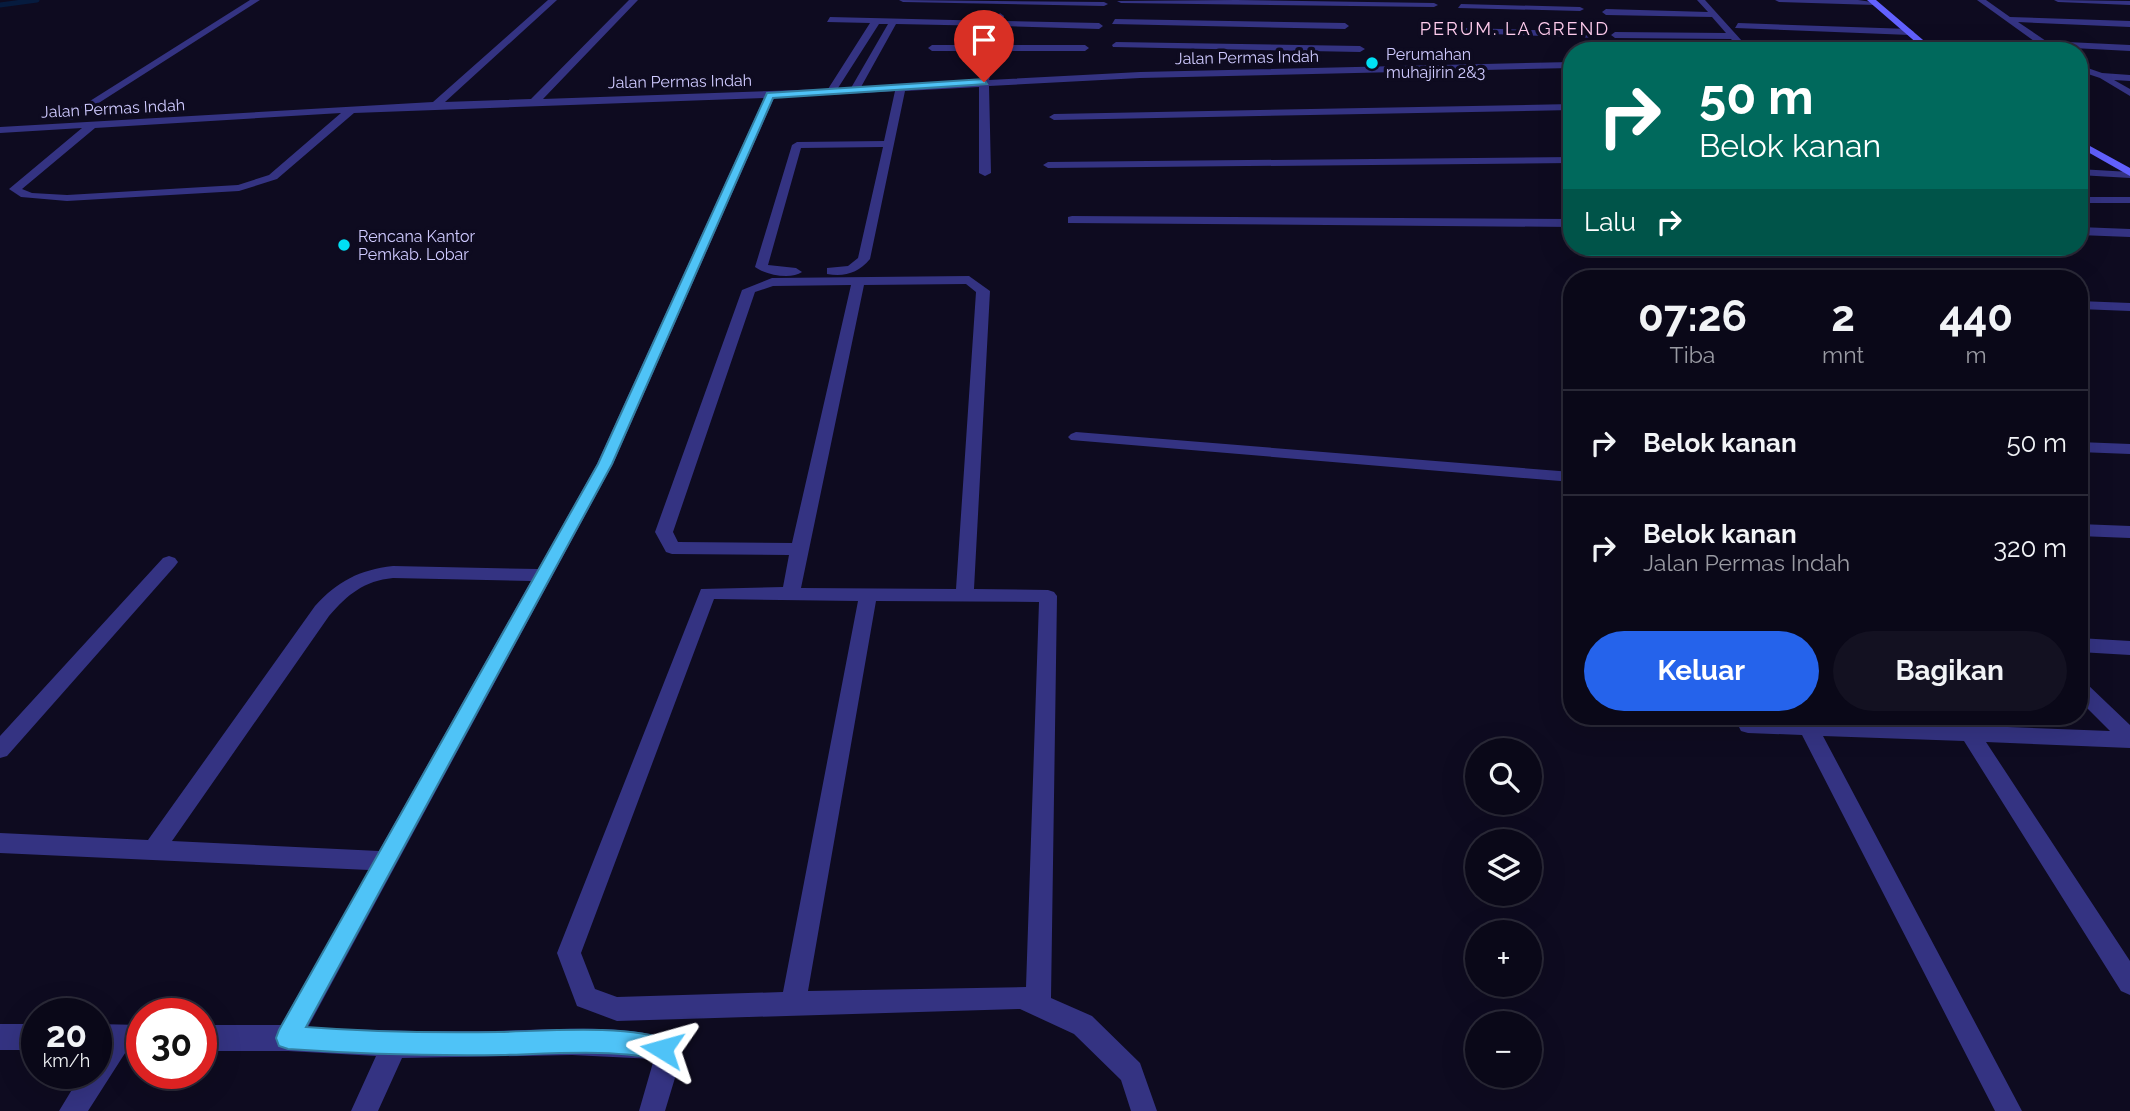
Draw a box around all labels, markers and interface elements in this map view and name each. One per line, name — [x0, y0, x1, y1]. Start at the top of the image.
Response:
pin — [954, 10, 1014, 82]
district label: PERUM. LA GREND — [1420, 18, 1610, 39]
icon: arrive — [965, 21, 1003, 59]
place label: Perumahan muhajirin 2&3 — [1386, 45, 1485, 82]
street label: Jalan Permas Indah — [1175, 47, 1319, 68]
marker: Perumahan muhajirin 2&3 — [1364, 55, 1380, 71]
text: 50 m — [1699, 68, 1814, 125]
icon: right — [1584, 70, 1675, 161]
street label: Jalan Permas Indah — [608, 71, 752, 92]
street label: Jalan Permas Indah — [41, 95, 185, 122]
text: Belok kanan — [1699, 127, 1881, 164]
icon: right — [1650, 203, 1688, 241]
text: Lalu — [1584, 207, 1636, 237]
place label: Rencana Kantor Pemkab. Lobar — [358, 227, 476, 264]
marker: Rencana Kantor Pemkab. Lobar — [336, 237, 352, 253]
text: 07:26 — [1638, 292, 1747, 341]
text: 2 — [1831, 292, 1855, 341]
text: 440 — [1939, 292, 2013, 341]
text: Tiba — [1670, 341, 1715, 368]
text: mnt — [1822, 341, 1864, 368]
text: m — [1966, 341, 1987, 368]
icon: right — [1584, 424, 1622, 462]
text: Belok kanan — [1643, 428, 1797, 458]
text: 50 m — [2006, 428, 2067, 458]
text: Belok kanan — [1643, 519, 1797, 549]
icon: right — [1584, 529, 1622, 567]
text: 320 m — [1993, 533, 2067, 563]
text: Jalan Permas Indah — [1643, 549, 1850, 576]
button: Keluar — [1584, 631, 1819, 711]
button: Bagikan — [1833, 631, 2067, 711]
map controls — [1465, 738, 1542, 1088]
button: search — [1465, 738, 1542, 815]
button: layers — [1465, 829, 1542, 906]
button: + — [1465, 920, 1542, 997]
speed limit sign: 30 — [126, 998, 217, 1089]
button: − — [1465, 1011, 1542, 1088]
position arrow — [625, 1012, 699, 1086]
text: 20 — [46, 1014, 87, 1055]
text: km/h — [43, 1050, 90, 1071]

